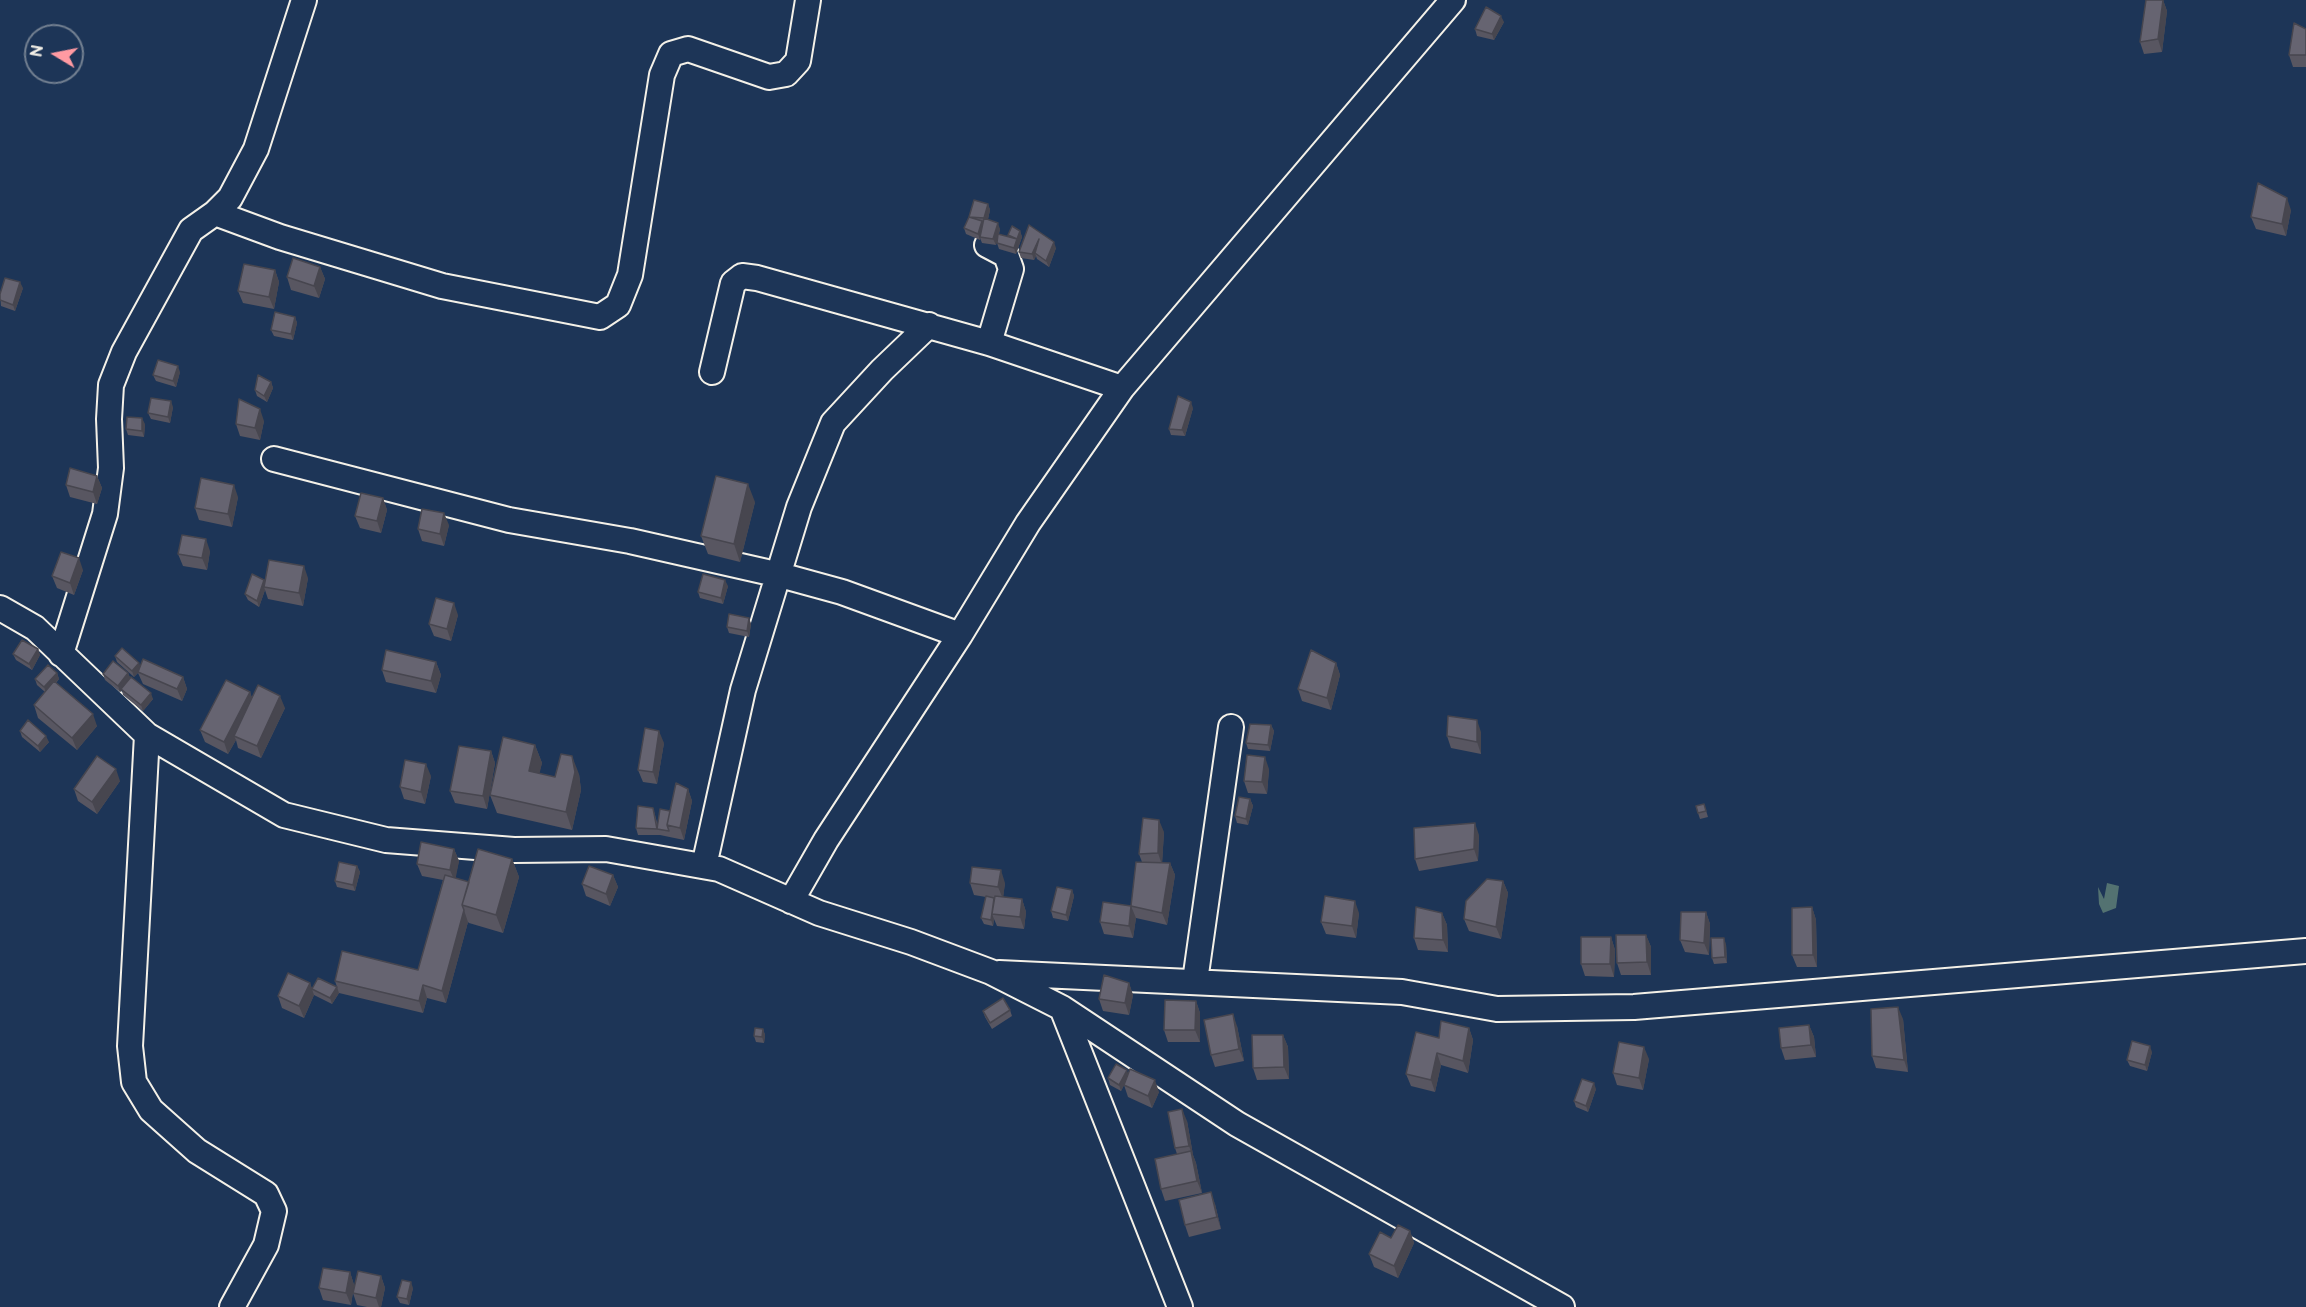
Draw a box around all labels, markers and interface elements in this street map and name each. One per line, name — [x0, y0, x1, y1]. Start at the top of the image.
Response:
north arrow — [24, 24, 84, 84]
text: N — [27, 44, 48, 59]

